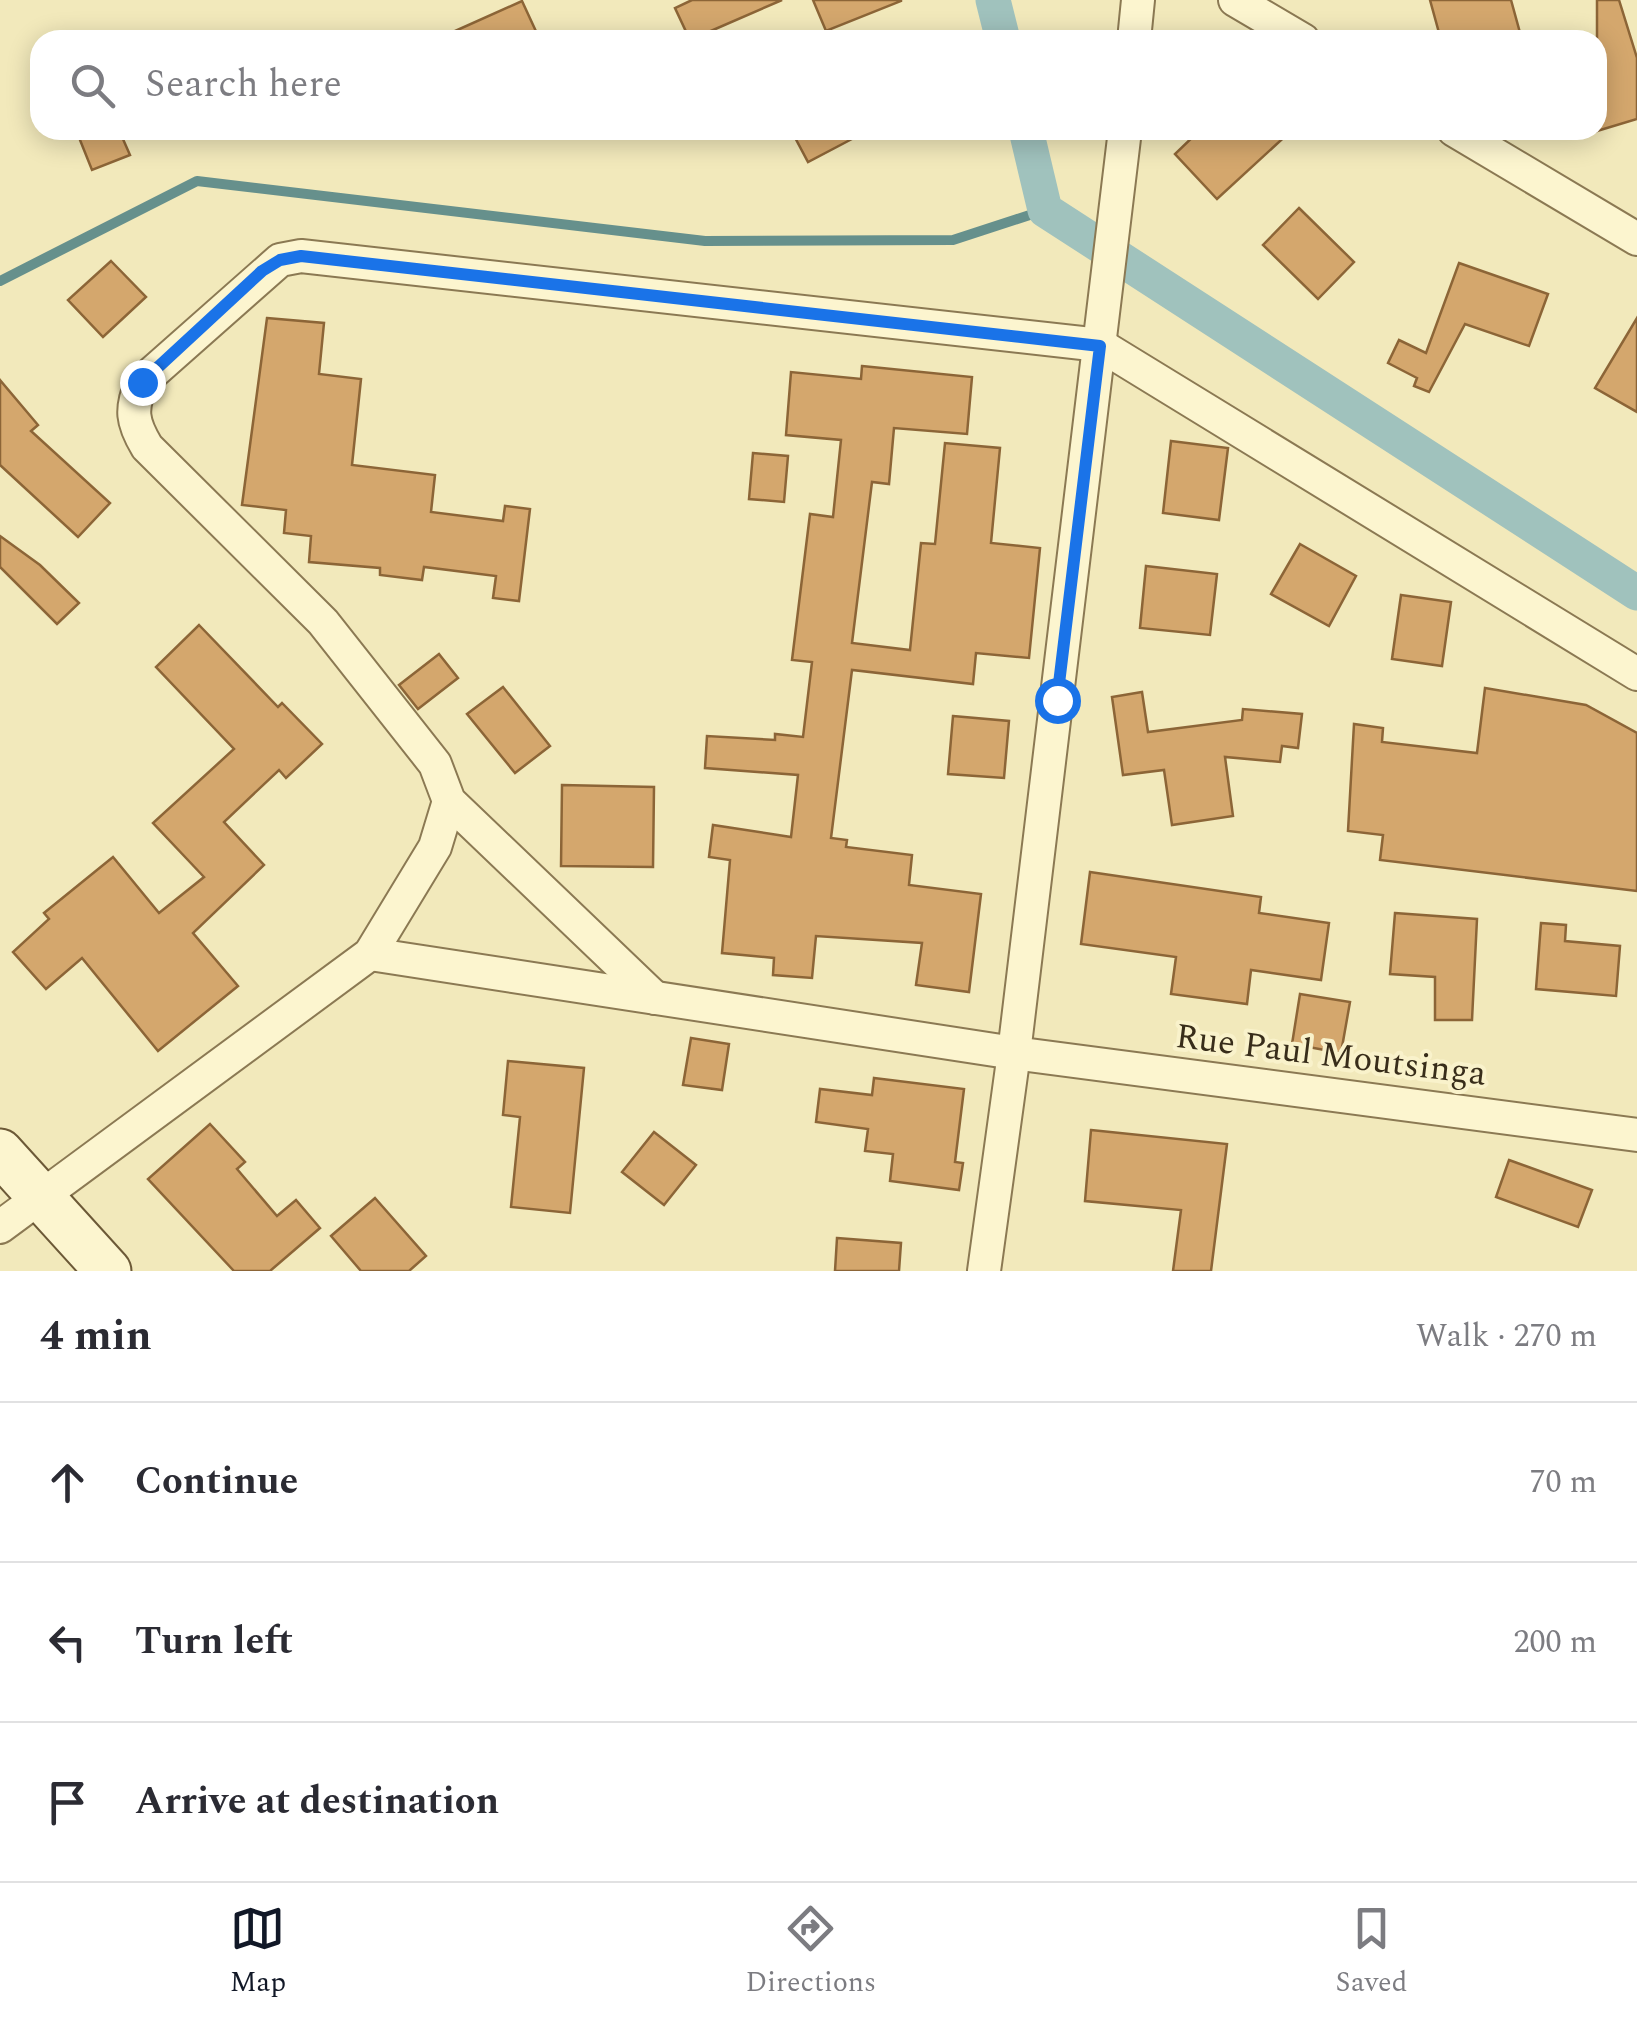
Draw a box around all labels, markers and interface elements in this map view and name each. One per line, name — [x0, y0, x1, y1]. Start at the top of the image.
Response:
search box — [30, 30, 1607, 140]
text: Search here — [145, 56, 342, 114]
icon: search — [65, 58, 120, 113]
route end — [120, 360, 166, 406]
route start — [1035, 678, 1081, 724]
street label: Rue Paul Moutsinga — [1172, 1010, 1489, 1101]
text: 4 min — [40, 1305, 152, 1368]
text: Walk · 270 m — [1416, 1312, 1597, 1361]
text: Continue — [135, 1453, 298, 1511]
icon: ahead — [40, 1455, 95, 1510]
text: 70 m — [1529, 1458, 1597, 1507]
text: Turn left — [135, 1613, 293, 1671]
icon: left — [40, 1615, 95, 1670]
text: 200 m — [1513, 1618, 1597, 1667]
text: Arrive at destination — [135, 1773, 499, 1831]
icon: arrive — [40, 1775, 95, 1830]
tab: Map — [230, 1901, 286, 2004]
tab: Directions — [745, 1901, 876, 2004]
tab: Saved — [1336, 1901, 1407, 2004]

